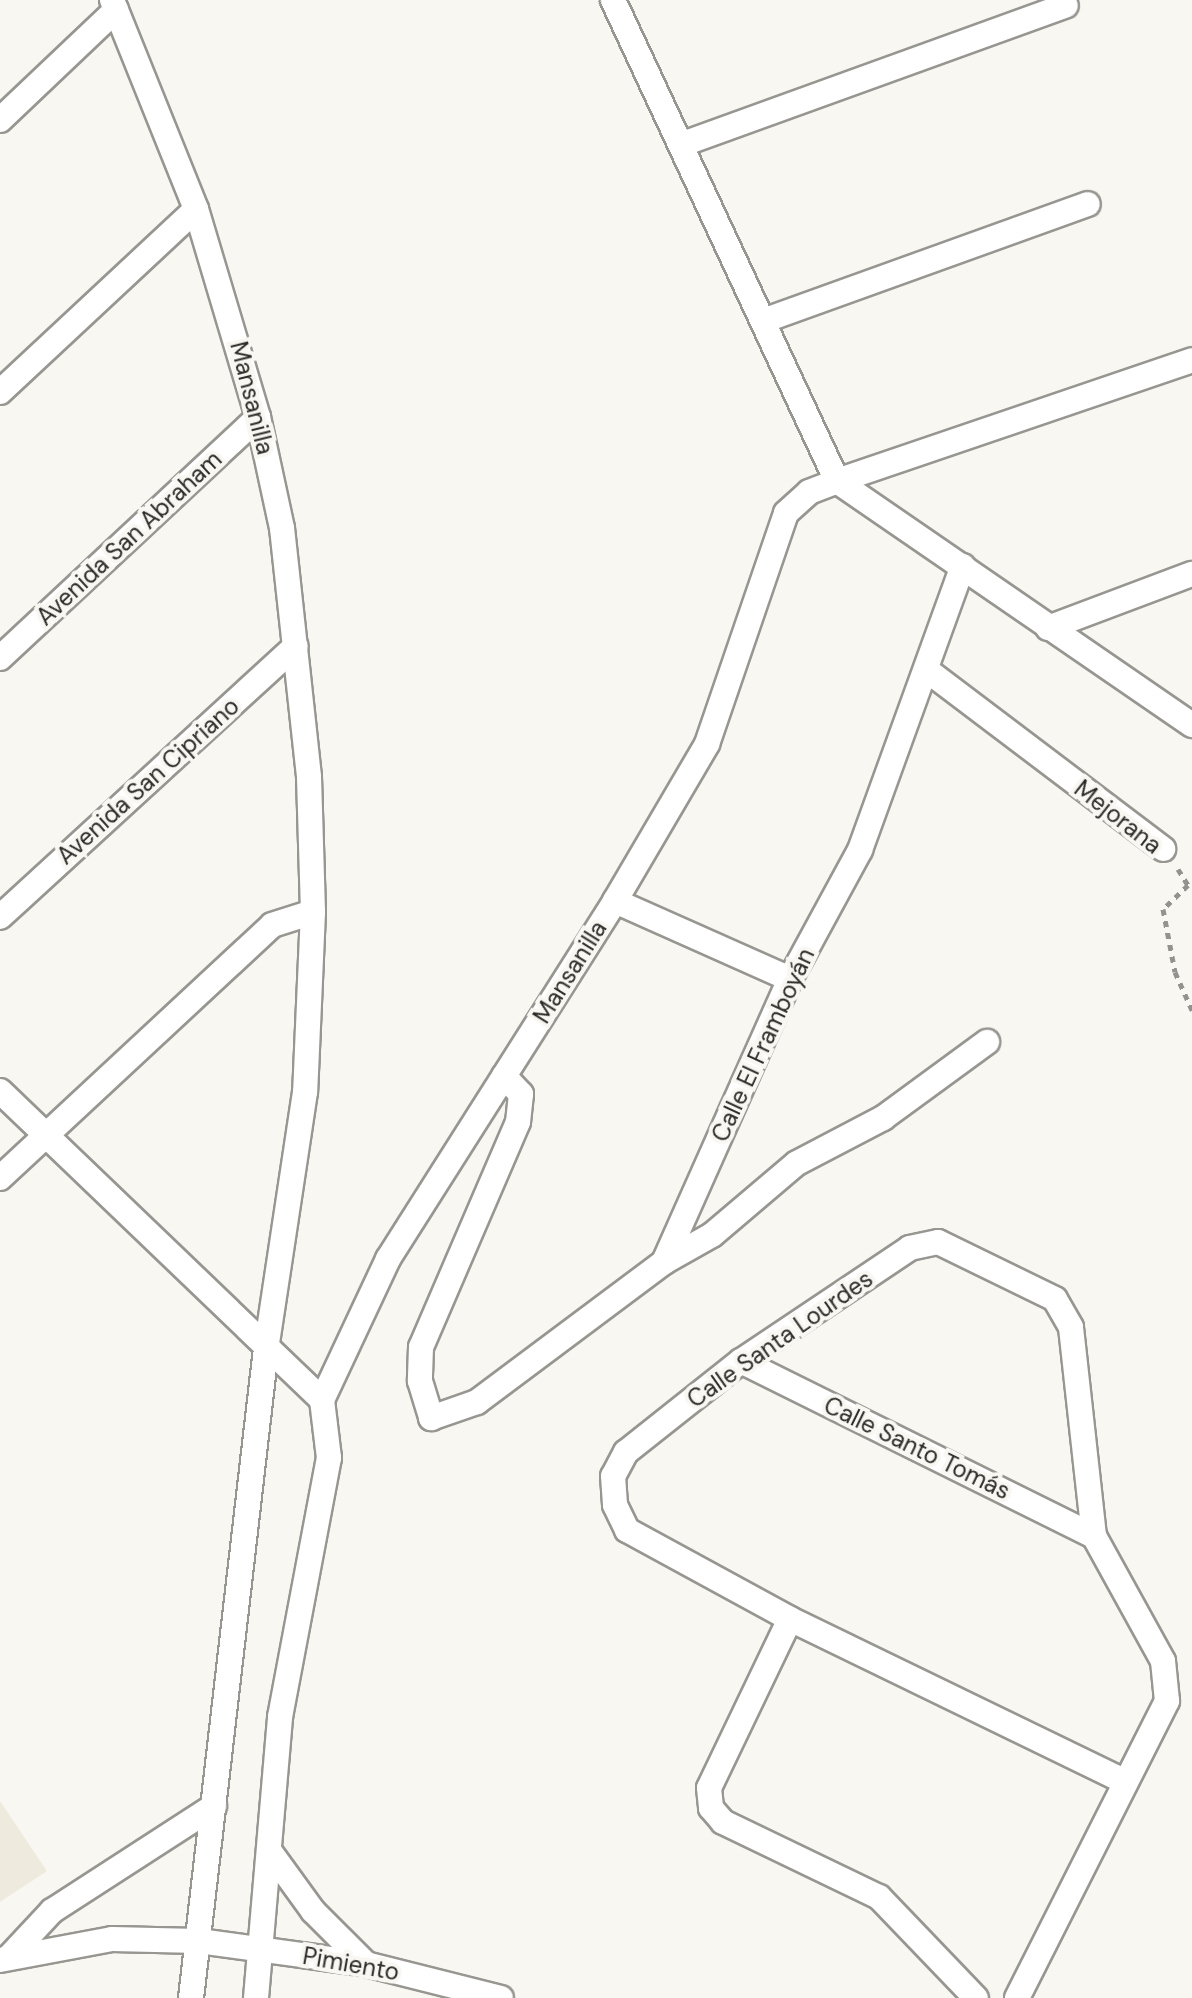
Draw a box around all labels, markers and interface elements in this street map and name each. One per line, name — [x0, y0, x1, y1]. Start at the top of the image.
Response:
street label: Mansanilla — [224, 339, 280, 457]
street label: Avenida San Abraham — [30, 445, 228, 631]
street label: Avenida San Cipriano — [51, 692, 245, 870]
street label: Mejorana — [1069, 774, 1167, 860]
street label: Mansanilla — [527, 915, 613, 1029]
street label: Calle El Framboyán — [706, 944, 820, 1146]
street label: Calle Santa Lourdes — [682, 1264, 878, 1414]
street label: Calle Santo Tomás — [819, 1390, 1015, 1506]
street label: Pimiento — [300, 1941, 402, 1987]

